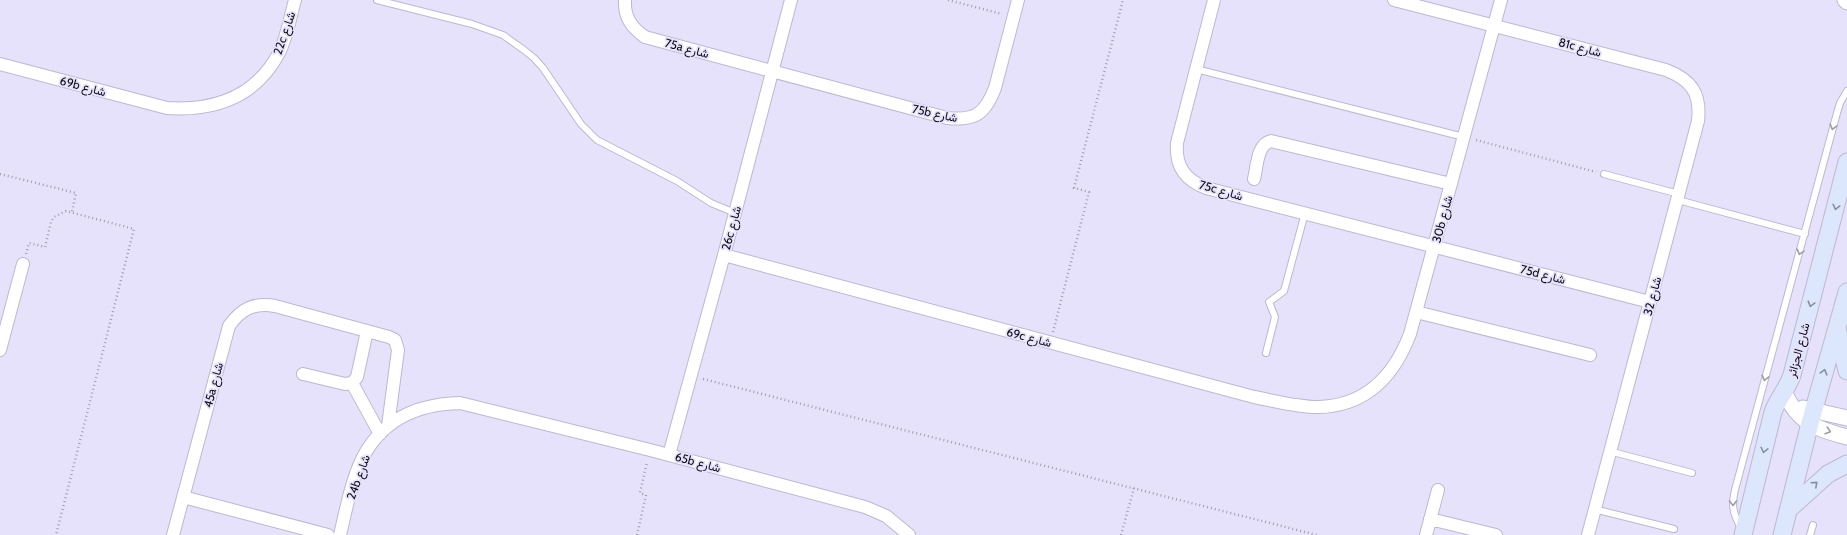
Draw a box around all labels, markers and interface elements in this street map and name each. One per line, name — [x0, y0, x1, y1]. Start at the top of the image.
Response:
street label: 22c شارع — [270, 9, 300, 57]
street label: 81c شارع — [1557, 34, 1603, 62]
street label: 75a شارع — [663, 35, 711, 63]
street label: 69b شارع — [58, 73, 108, 101]
street label: 75b شارع — [911, 101, 959, 127]
one-way arrow — [1829, 123, 1838, 130]
street label: 75c شارع — [1197, 177, 1245, 205]
street label: 30b شارع — [1428, 194, 1457, 245]
street label: 26c شارع — [718, 204, 746, 252]
one-way arrow — [1832, 204, 1840, 210]
one-way arrow — [1796, 249, 1805, 256]
street label: 75d شارع — [1518, 261, 1567, 289]
street label: شارع 32 — [1640, 275, 1666, 318]
one-way arrow — [1807, 301, 1815, 307]
street label: شارع الجزائر — [1783, 321, 1814, 381]
street label: 69c شارع — [1004, 324, 1053, 352]
street label: 45a شارع — [200, 361, 228, 410]
one-way arrow — [1819, 369, 1828, 376]
one-way arrow — [1761, 374, 1770, 381]
one-way arrow — [1824, 427, 1831, 435]
one-way arrow — [1760, 447, 1768, 453]
street label: 65b شارع — [673, 449, 723, 477]
street label: 24b شارع — [343, 452, 375, 502]
one-way arrow — [1811, 482, 1818, 489]
one-way arrow — [1729, 501, 1737, 507]

